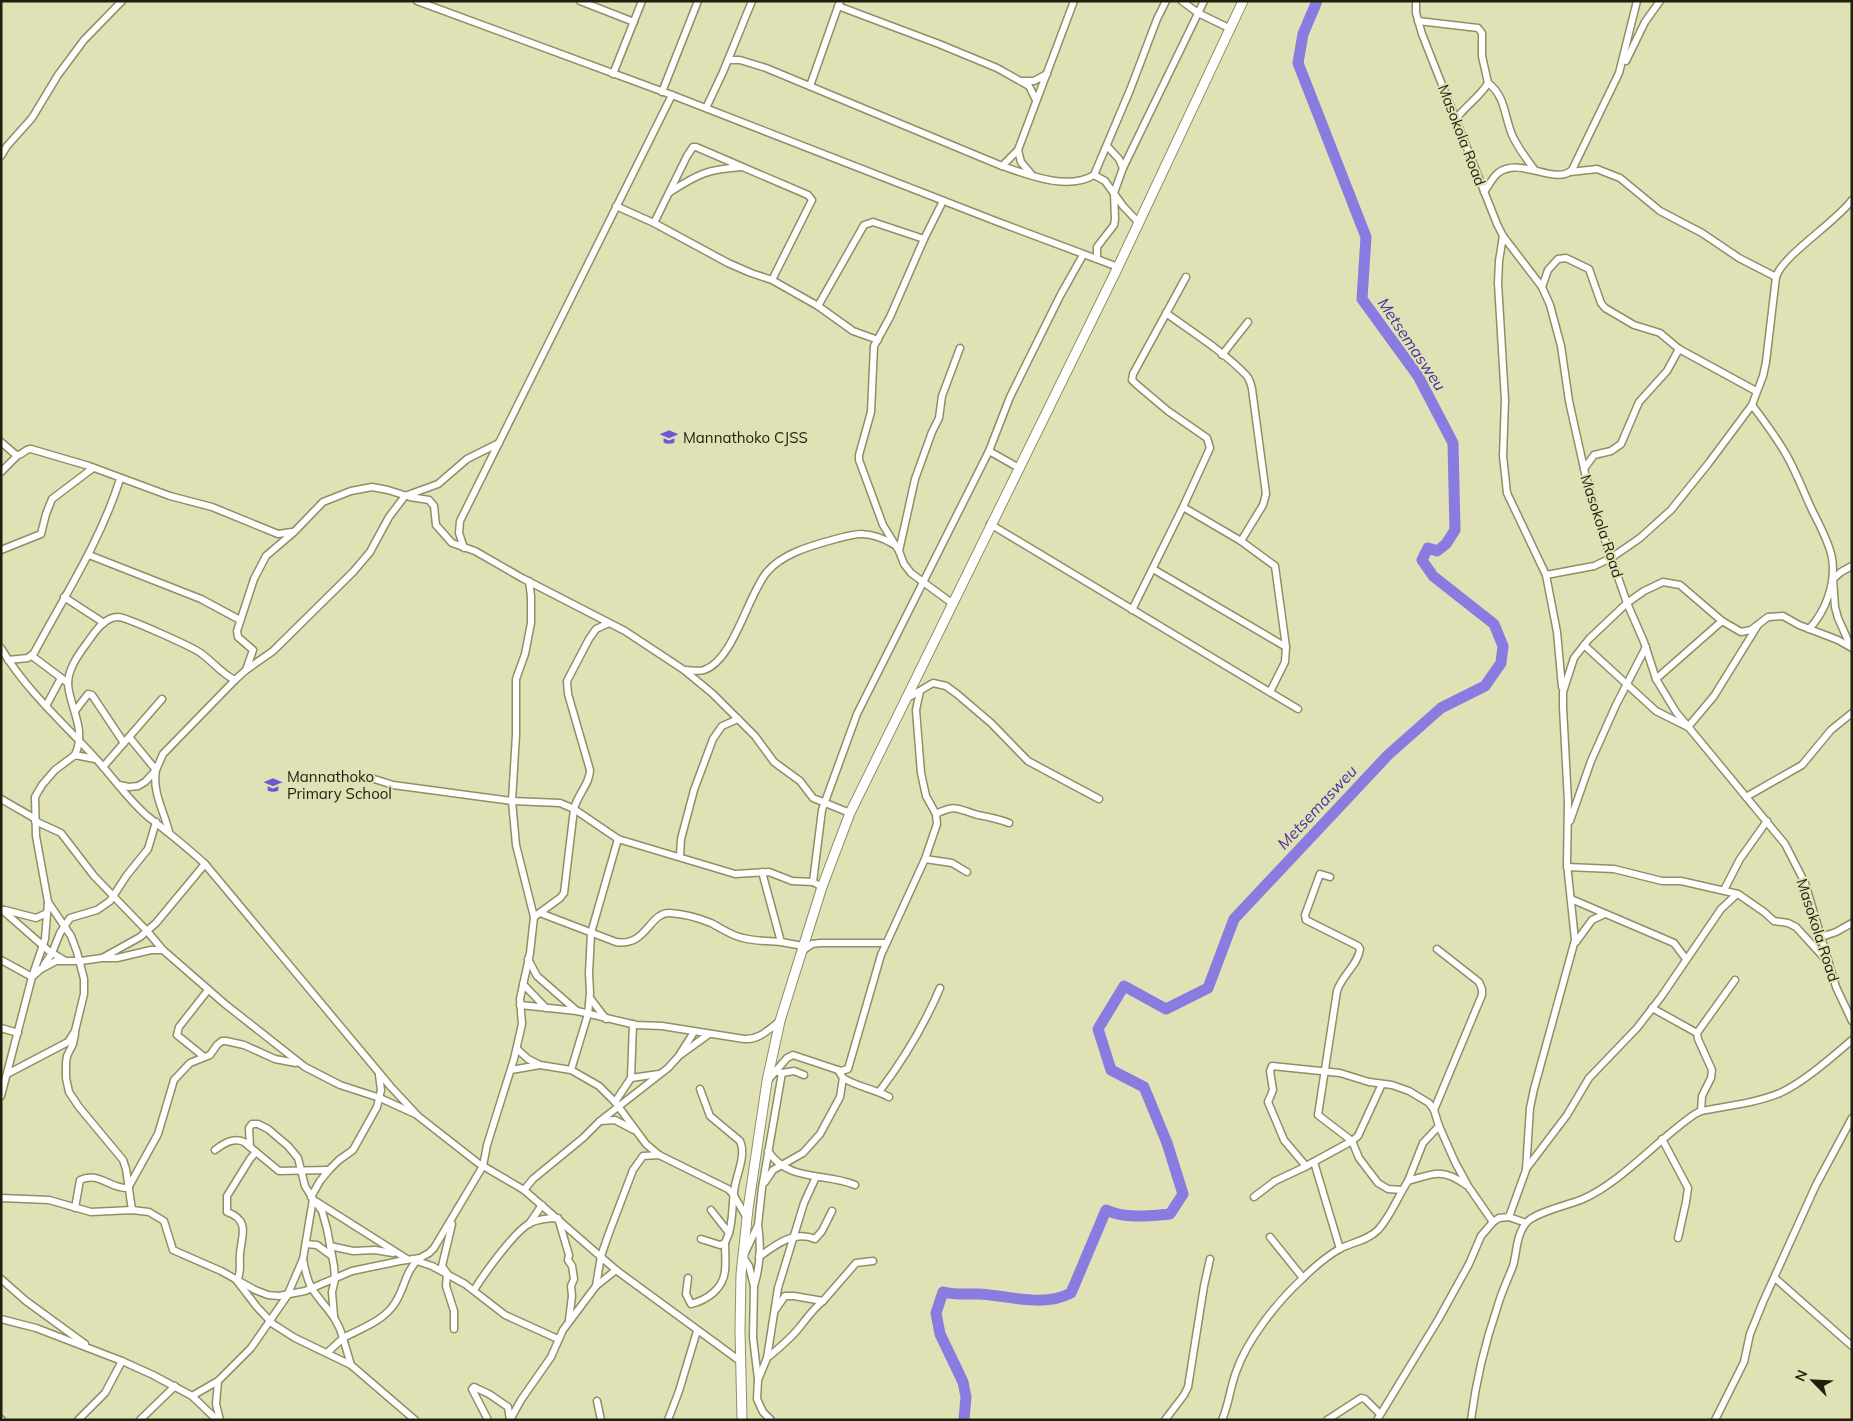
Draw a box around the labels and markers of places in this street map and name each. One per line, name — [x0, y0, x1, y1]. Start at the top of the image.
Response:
school or university icon: Mannathoko CJSS — [659, 427, 679, 447]
place label: Mannathoko CJSS — [683, 428, 808, 447]
place label: Mannathoko Primary School — [287, 767, 392, 803]
school or university icon: Mannathoko Primary School — [263, 775, 283, 795]

